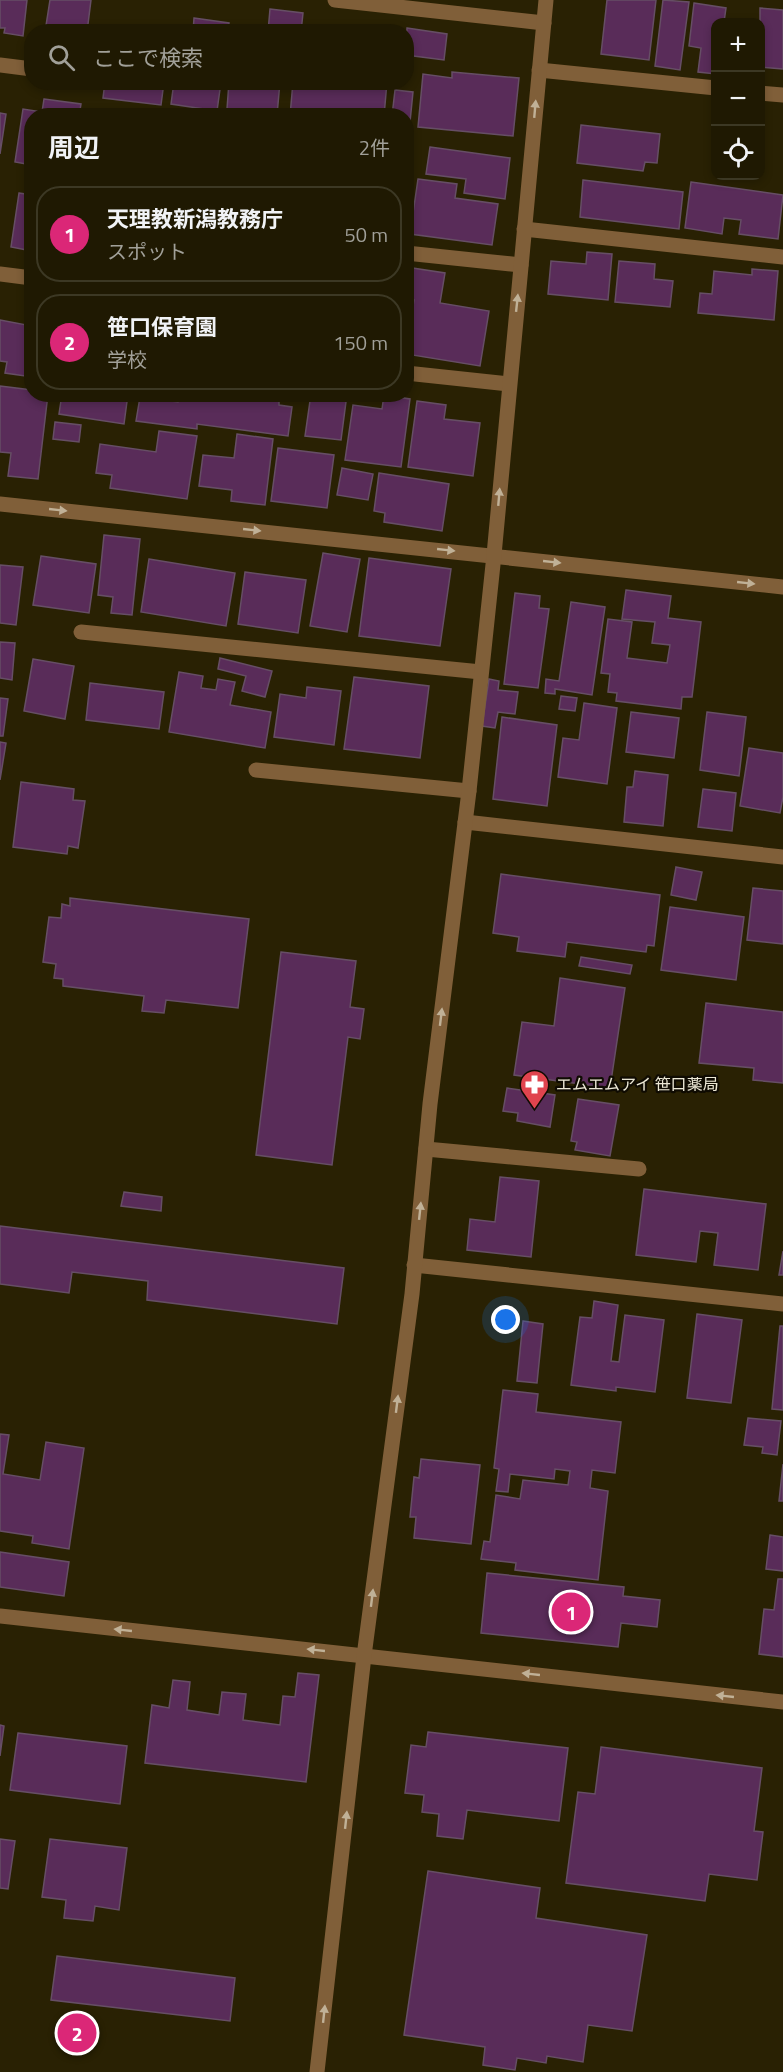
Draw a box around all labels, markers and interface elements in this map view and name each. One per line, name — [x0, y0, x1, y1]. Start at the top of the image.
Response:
map controls — [711, 18, 765, 180]
button: + — [711, 18, 765, 72]
search box — [24, 24, 414, 90]
icon: search — [45, 41, 78, 74]
text: ここで検索 — [93, 41, 203, 75]
button: − — [711, 72, 765, 126]
one-way arrow — [530, 99, 540, 118]
button: locate — [711, 126, 765, 180]
text: 周辺 — [48, 128, 100, 167]
text: 2件 — [359, 132, 390, 163]
text: 天理教新潟教務庁 — [107, 202, 283, 236]
text: 1 — [64, 219, 75, 250]
text: 50 m — [344, 219, 388, 250]
text: スポット — [107, 236, 187, 267]
one-way arrow — [512, 293, 522, 312]
text: 笹口保育園 — [107, 310, 217, 344]
text: 2 — [64, 327, 75, 358]
text: 150 m — [333, 327, 388, 358]
text: 学校 — [107, 344, 147, 375]
one-way arrow — [494, 488, 504, 507]
one-way arrow — [49, 505, 68, 515]
one-way arrow — [243, 525, 262, 535]
one-way arrow — [437, 545, 456, 555]
one-way arrow — [542, 557, 561, 567]
one-way arrow — [736, 578, 755, 588]
one-way arrow — [436, 1007, 446, 1026]
pharmacy icon: エムエムアイ 笹口薬局 — [519, 1068, 551, 1110]
place label: エムエムアイ 笹口薬局 — [556, 1072, 719, 1096]
one-way arrow — [415, 1201, 425, 1220]
your location — [491, 1305, 520, 1334]
one-way arrow — [392, 1395, 402, 1414]
one-way arrow — [367, 1588, 376, 1607]
pin: 1 — [552, 1590, 590, 1634]
one-way arrow — [113, 1625, 132, 1634]
one-way arrow — [307, 1646, 326, 1655]
one-way arrow — [522, 1669, 541, 1679]
one-way arrow — [715, 1691, 734, 1701]
one-way arrow — [341, 1811, 350, 1830]
one-way arrow — [319, 2004, 329, 2023]
pin: 2 — [58, 2010, 97, 2056]

